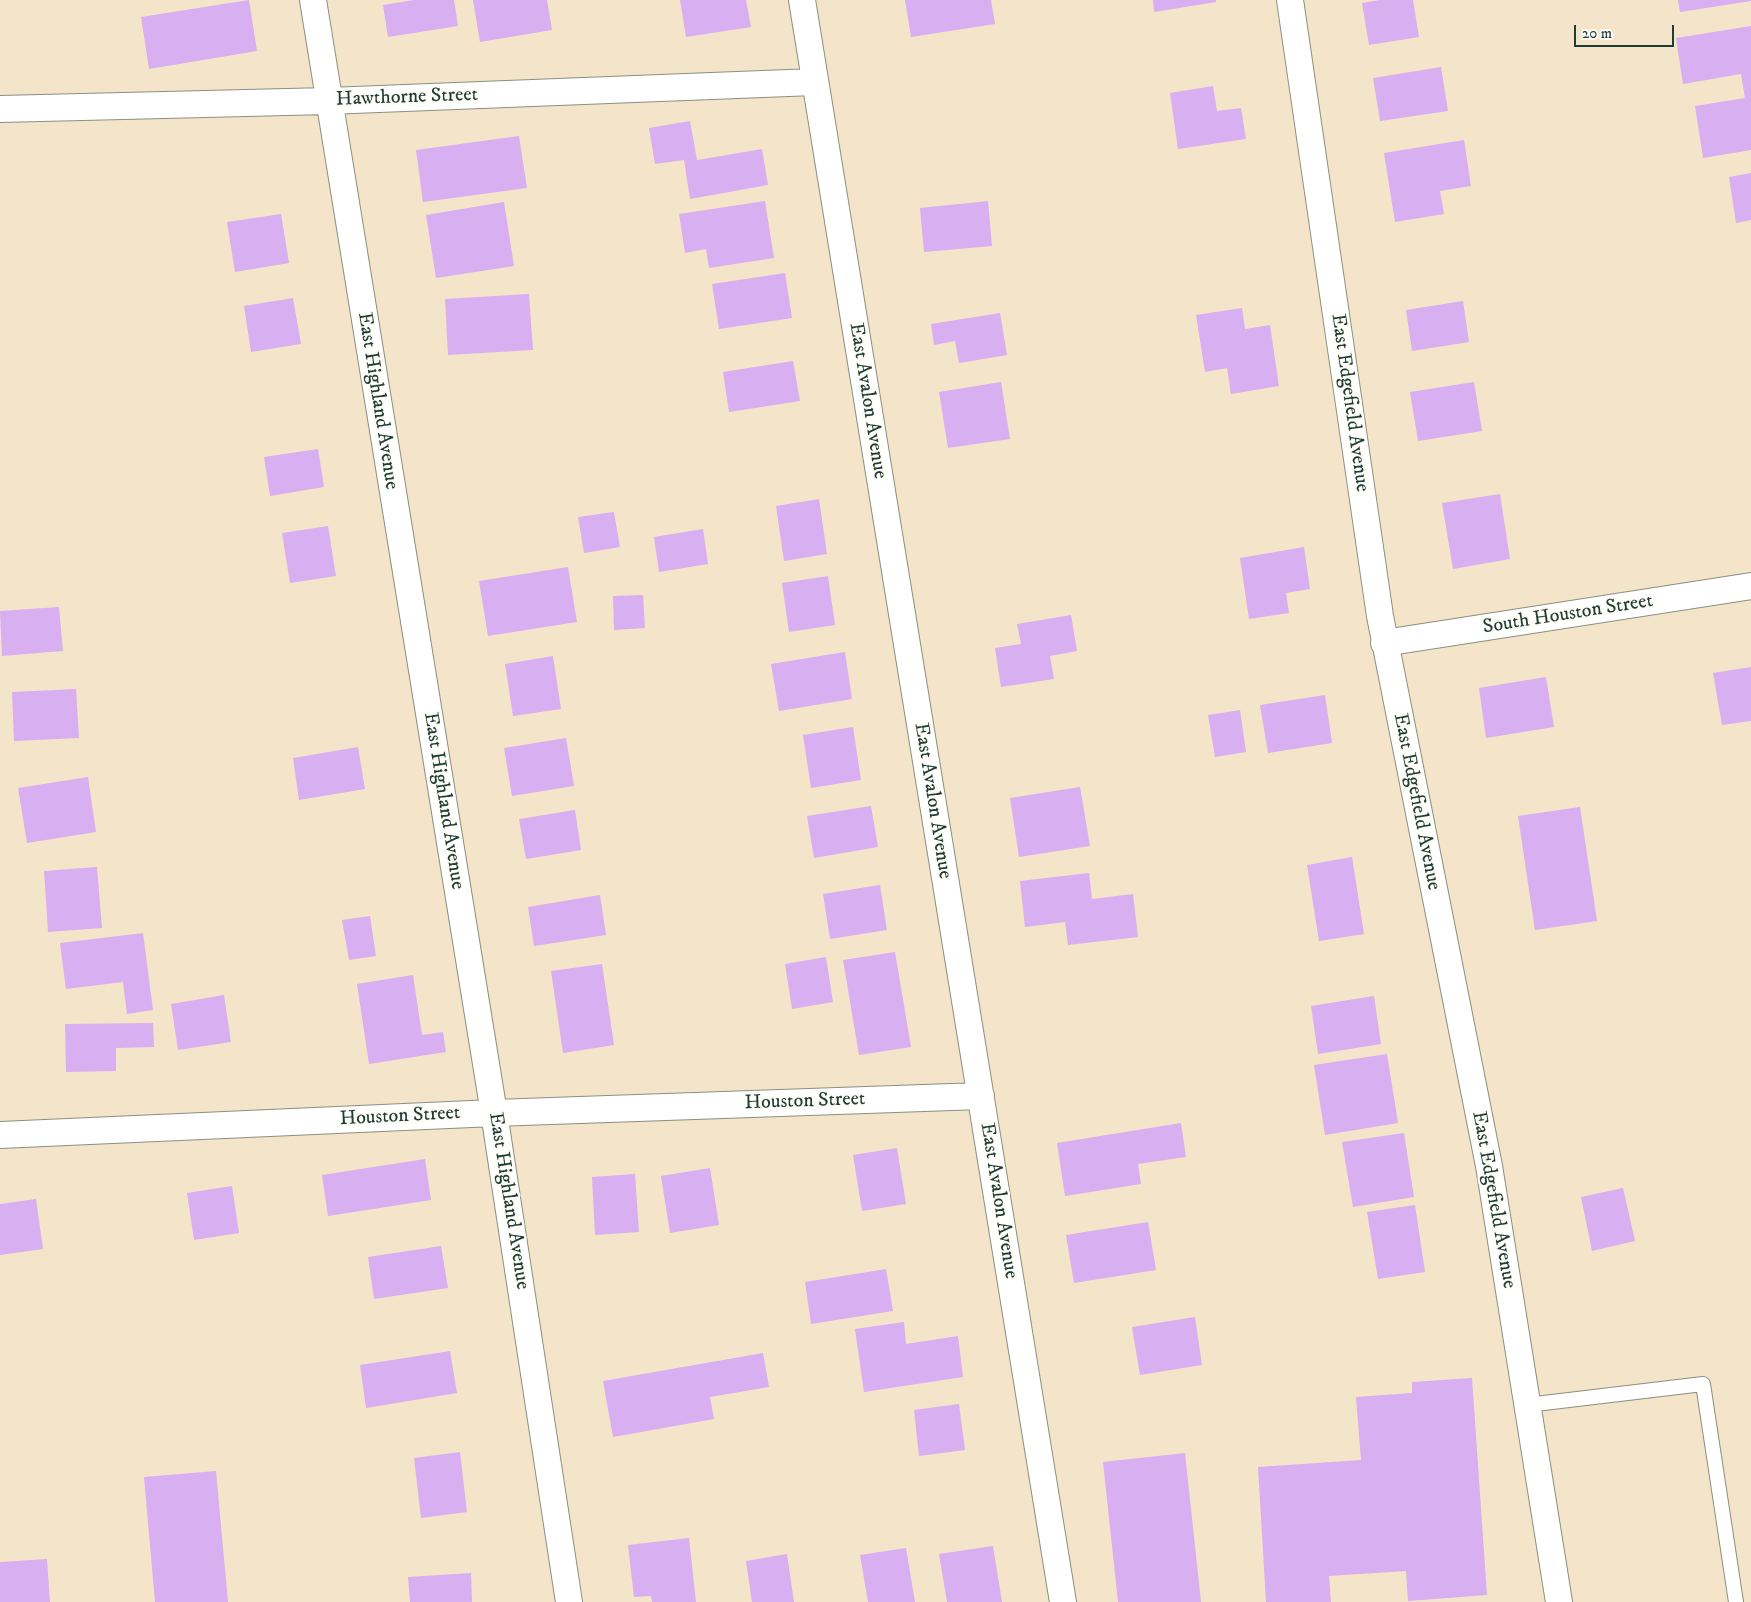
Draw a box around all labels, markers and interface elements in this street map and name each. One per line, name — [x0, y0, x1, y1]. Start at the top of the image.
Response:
scale bar — [1576, 15, 1676, 47]
text: 20 m — [1582, 24, 1612, 43]
street label: Hawthorne Street — [336, 84, 478, 112]
street label: East Highland Avenue — [351, 311, 403, 491]
street label: East Edgefield Avenue — [1325, 312, 1373, 494]
street label: East Avalon Avenue — [843, 321, 891, 481]
street label: South Houston Street — [1481, 590, 1655, 640]
street label: East Highland Avenue — [417, 711, 469, 891]
street label: East Edgefield Avenue — [1387, 712, 1445, 892]
street label: East Avalon Avenue — [908, 721, 956, 881]
street label: Houston Street — [744, 1088, 866, 1116]
street label: Houston Street — [339, 1102, 461, 1132]
street label: East Edgefield Avenue — [1466, 1109, 1520, 1291]
street label: East Highland Avenue — [482, 1111, 534, 1291]
street label: East Avalon Avenue — [974, 1121, 1022, 1281]

